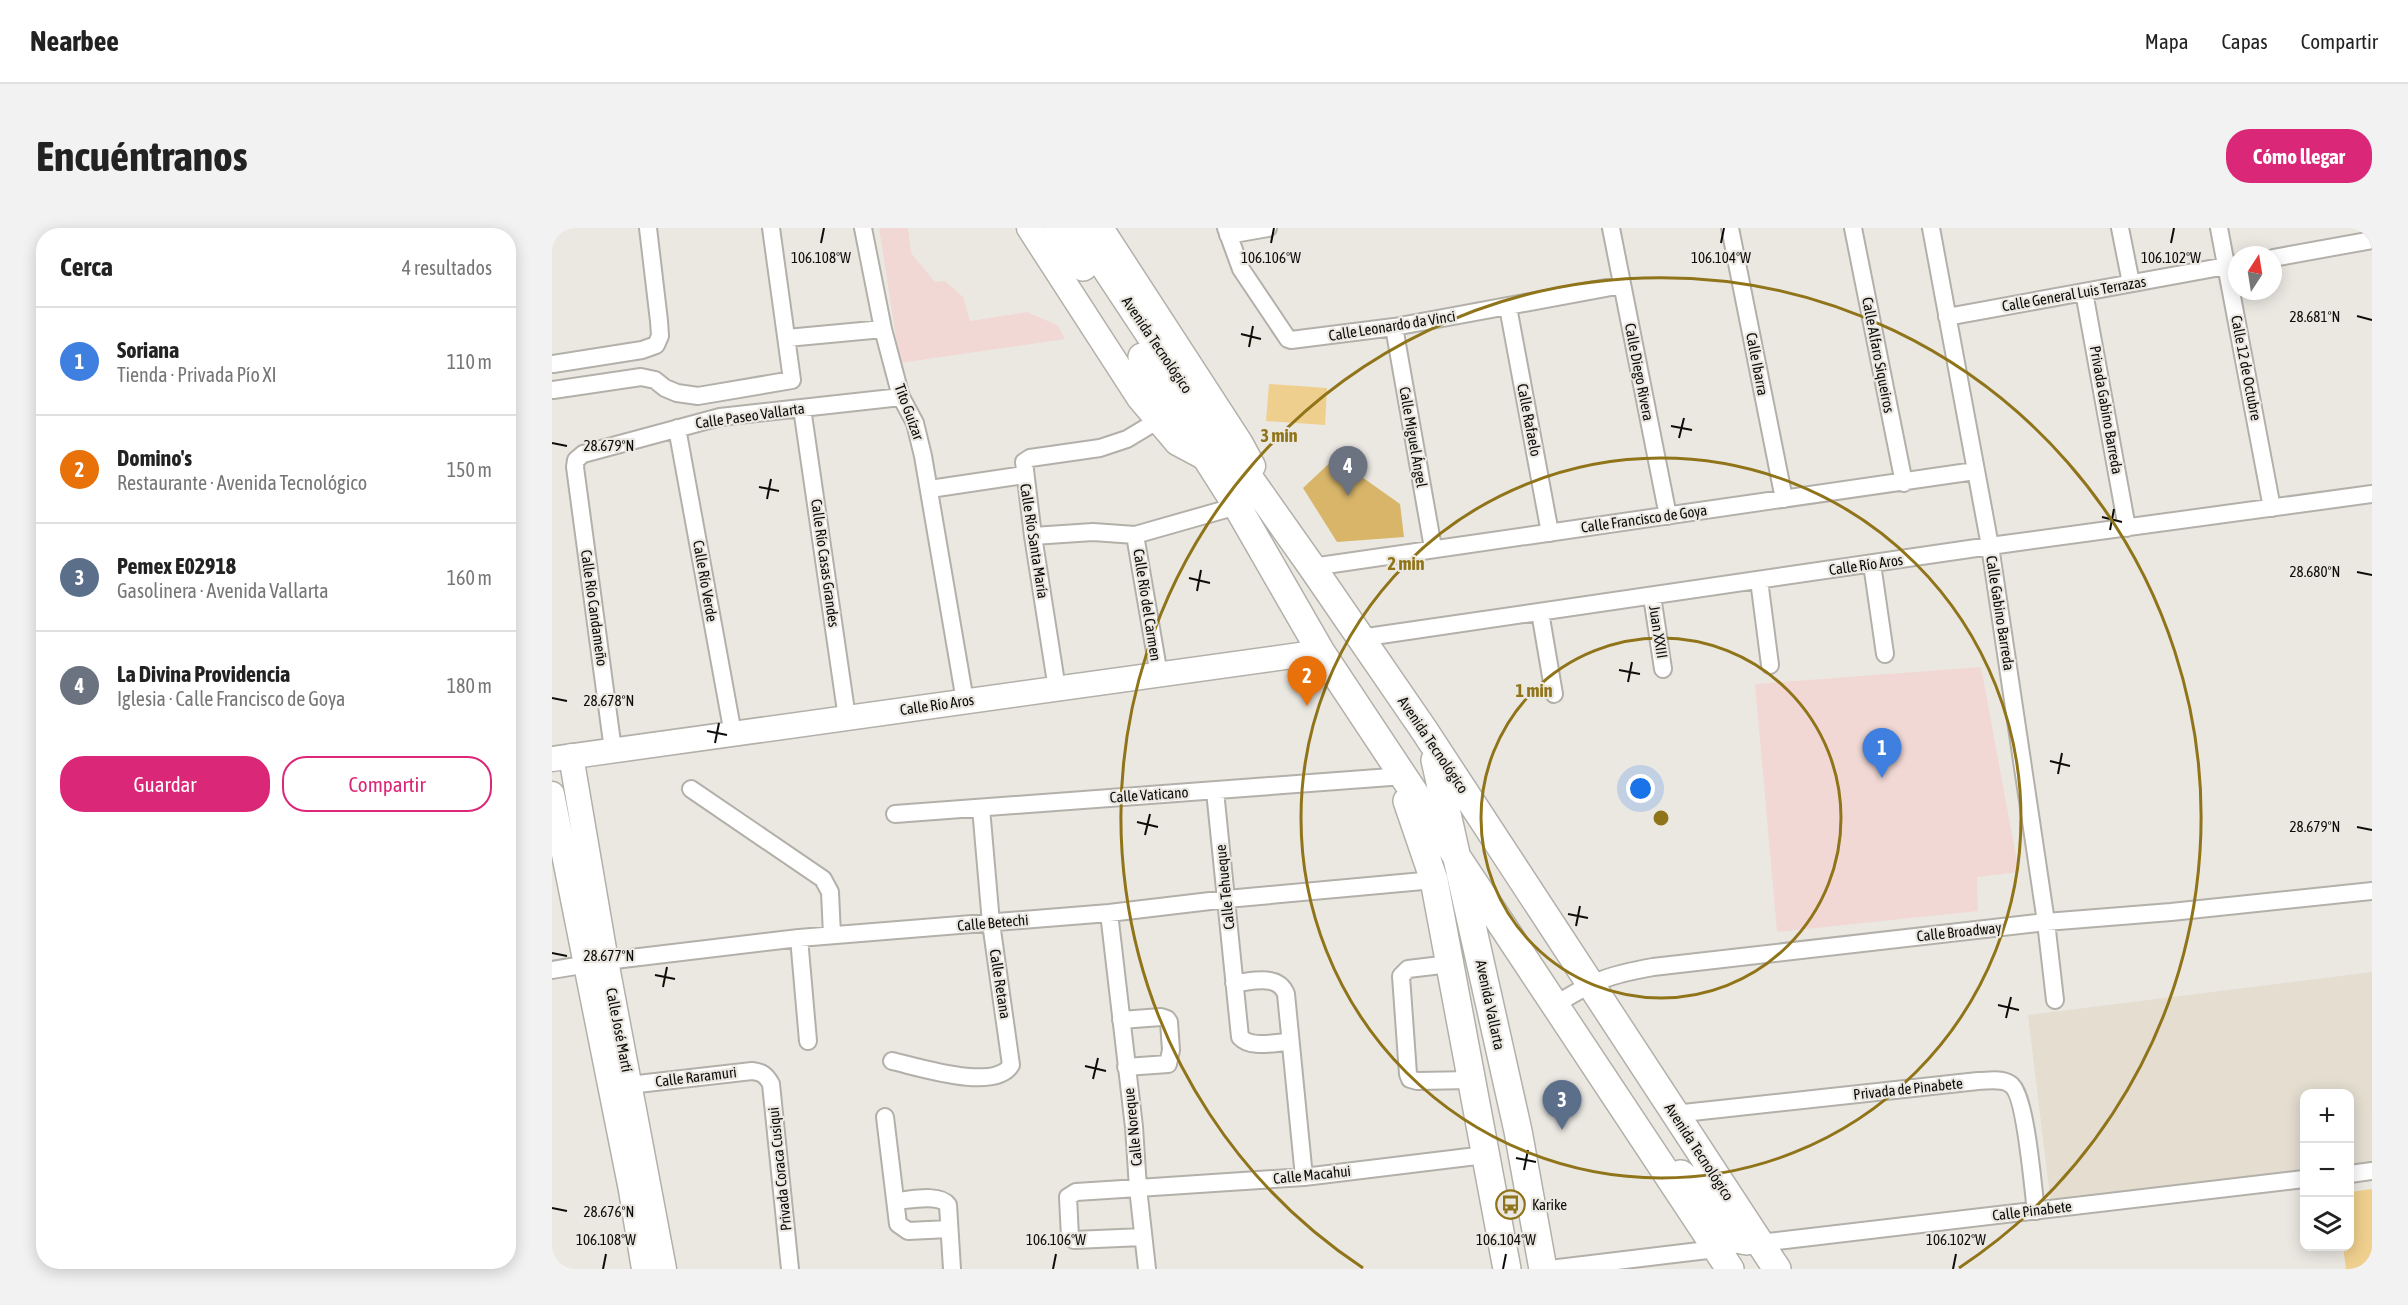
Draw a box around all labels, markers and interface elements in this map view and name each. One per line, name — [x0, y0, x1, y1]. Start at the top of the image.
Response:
text: Nearbee — [30, 25, 119, 57]
text: Mapa — [2145, 29, 2188, 53]
text: Capas — [2221, 29, 2268, 53]
text: Compartir — [2301, 29, 2378, 53]
button: Cómo llegar — [2226, 129, 2372, 183]
text: Encuéntranos — [36, 132, 248, 180]
north arrow — [2228, 246, 2282, 300]
text: 106.108°W — [791, 249, 851, 266]
text: 106.106°W — [1241, 249, 1301, 266]
text: 106.104°W — [1691, 249, 1751, 266]
text: 106.102°W — [2141, 249, 2201, 266]
text: Cerca — [60, 252, 113, 282]
text: 4 resultados — [402, 256, 492, 279]
street label: Calle General Luis Terrazas — [2001, 272, 2147, 315]
street label: Avenida Tecnológico — [1119, 293, 1196, 396]
street label: Calle Alfaro Siqueiros — [1859, 296, 1898, 414]
street label: Calle Leonardo da Vinci — [1327, 307, 1457, 344]
text: 28.681°N — [2290, 308, 2340, 325]
street label: Calle 12 de Octubre — [2228, 314, 2265, 422]
street label: Calle Diego Rivera — [1622, 322, 1657, 422]
street label: Calle Ibarra — [1743, 331, 1772, 397]
text: Soriana — [117, 337, 179, 363]
street label: Privada Gabino Barreda — [2087, 344, 2126, 475]
text: 1 — [75, 350, 84, 373]
text: 110 m — [447, 350, 492, 373]
text: Tienda · Privada Pío XI — [117, 363, 277, 386]
street label: Tito Guízar — [891, 381, 928, 443]
street label: Calle Rafaelo — [1514, 382, 1545, 458]
street label: Calle Miguel Ángel — [1396, 385, 1431, 489]
street label: Calle Paseo Vallarta — [694, 399, 806, 432]
text: 3 min — [1261, 425, 1298, 446]
text: 28.679°N — [584, 437, 634, 454]
text: Domino's — [117, 445, 192, 471]
pin: 4 — [1328, 446, 1368, 496]
text: 2 — [75, 458, 84, 481]
text: 150 m — [447, 458, 492, 481]
text: Restaurante · Avenida Tecnológico — [117, 471, 367, 494]
street label: Calle Río Santa María — [1017, 482, 1052, 600]
street label: Calle Río Casas Grandes — [808, 498, 843, 628]
street label: Calle Francisco de Goya — [1580, 501, 1708, 536]
street label: Calle Río Verde — [690, 539, 721, 623]
street label: Calle Río del Carmen — [1130, 548, 1165, 662]
street label: Calle Río Candameño — [578, 549, 611, 667]
street label: Calle Río Aros — [1828, 551, 1904, 578]
text: Pemex E02918 — [117, 553, 236, 579]
text: 2 min — [1388, 553, 1425, 574]
street label: Calle Gabino Barreda — [1983, 554, 2018, 672]
text: 28.680°N — [2290, 563, 2340, 580]
text: 3 — [75, 566, 84, 589]
text: 160 m — [447, 566, 492, 589]
text: Gasolinera · Avenida Vallarta — [117, 579, 329, 602]
street label: Juan XXIII — [1646, 604, 1671, 660]
pin: 2 — [1288, 656, 1326, 706]
text: La Divina Providencia — [117, 661, 290, 687]
text: 4 — [75, 674, 84, 697]
text: 180 m — [447, 674, 492, 697]
text: 1 min — [1516, 680, 1553, 701]
text: Iglesia · Calle Francisco de Goya — [117, 687, 345, 710]
street label: Calle Río Aros — [899, 691, 975, 718]
text: 28.678°N — [584, 692, 634, 709]
street label: Avenida Tecnológico — [1395, 693, 1472, 796]
pin: 1 — [1862, 728, 1902, 778]
button: Guardar — [60, 756, 270, 812]
button: Compartir — [282, 756, 492, 812]
your location — [1626, 774, 1655, 803]
street label: Calle Vaticano — [1109, 783, 1189, 806]
centre of rings — [1651, 808, 1671, 828]
text: 28.679°N — [2290, 818, 2340, 835]
street label: Calle Tehueque — [1212, 844, 1237, 930]
street label: Calle Betechi — [957, 911, 1029, 934]
street label: Calle Broadway — [1916, 919, 2002, 944]
text: 28.677°N — [584, 947, 634, 964]
street label: Calle Retana — [987, 948, 1014, 1020]
street label: Avenida Vallarta — [1473, 958, 1508, 1051]
street label: Calle José Martí — [603, 986, 636, 1074]
street label: Calle Raramuri — [654, 1063, 738, 1090]
street label: Privada de Pinabete — [1852, 1074, 1964, 1103]
pin: 3 — [1542, 1080, 1582, 1130]
street label: Calle Noreque — [1120, 1087, 1145, 1167]
map controls — [2300, 1089, 2354, 1251]
button: + — [2300, 1089, 2354, 1143]
street label: Avenida Tecnológico — [1662, 1100, 1737, 1204]
street label: Privada Coraca Cusiqui — [765, 1106, 794, 1232]
button: − — [2300, 1143, 2354, 1197]
street label: Calle Macahui — [1272, 1162, 1352, 1187]
bus stop icon: Karike — [1495, 1189, 1527, 1221]
place label: Karike — [1532, 1196, 1567, 1213]
street label: Calle Pinabete — [1991, 1197, 2073, 1224]
button: layers — [2300, 1197, 2354, 1251]
text: 28.676°N — [584, 1203, 634, 1220]
text: 106.108°W — [576, 1231, 636, 1248]
text: 106.106°W — [1026, 1231, 1086, 1248]
text: 106.104°W — [1476, 1231, 1536, 1248]
text: 106.102°W — [1926, 1231, 1986, 1248]

